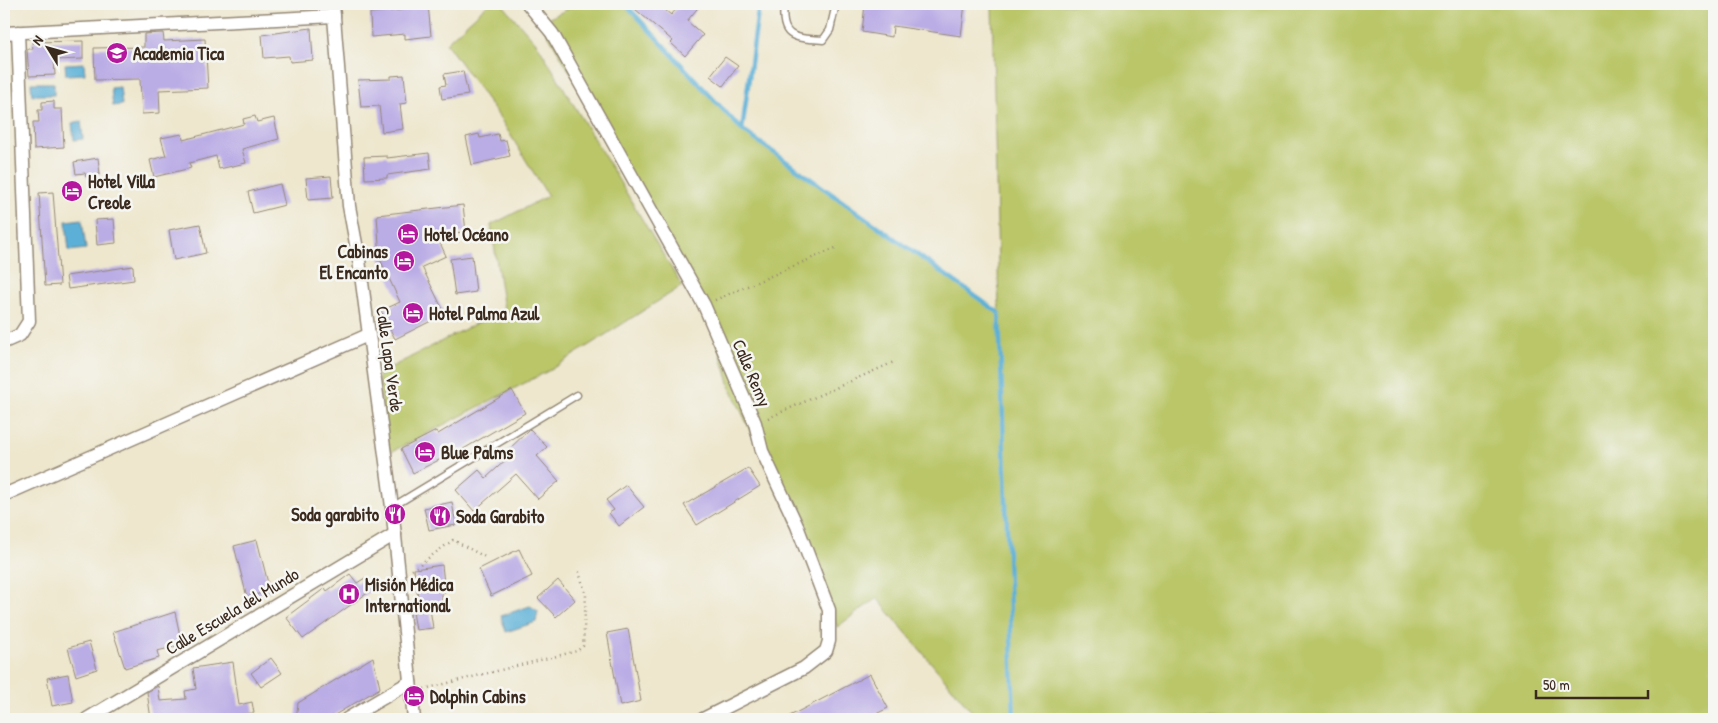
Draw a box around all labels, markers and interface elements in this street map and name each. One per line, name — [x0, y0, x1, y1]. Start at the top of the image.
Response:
north arrow — [22, 22, 72, 72]
text: N — [27, 31, 47, 49]
school or university icon: Academia Tica — [105, 41, 129, 65]
place label: Academia Tica — [133, 41, 225, 66]
place label: Hotel Villa Creole — [88, 169, 156, 215]
hotel icon: Hotel Villa Creole — [60, 179, 84, 203]
hotel icon: Hotel Océano — [396, 222, 420, 246]
place label: Hotel Océano — [424, 222, 509, 247]
place label: Cabinas El Encanto — [319, 239, 389, 285]
hotel icon: Cabinas El Encanto — [392, 249, 416, 273]
hotel icon: Hotel Palma Azul — [401, 301, 425, 325]
place label: Hotel Palma Azul — [429, 301, 541, 326]
street label: Calle Lapa Verde — [370, 304, 410, 414]
street label: Calle Remy — [727, 335, 778, 411]
hotel icon: Blue Palms — [413, 440, 437, 464]
place label: Blue Palms — [441, 440, 513, 465]
place label: Soda garabito — [291, 502, 380, 528]
restaurant icon: Soda garabito — [383, 502, 407, 526]
restaurant icon: Soda Garabito — [428, 504, 452, 528]
place label: Soda Garabito — [456, 504, 545, 529]
street label: Calle Escuela del Mundo — [161, 561, 303, 661]
place label: Misión Médica International — [365, 572, 454, 618]
hospital icon: Misión Médica International — [337, 582, 361, 606]
scale bar — [1536, 668, 1648, 700]
text: 50 m — [1543, 674, 1570, 695]
hotel icon: Dolphin Cabins — [402, 684, 426, 708]
place label: Dolphin Cabins — [430, 684, 526, 710]

